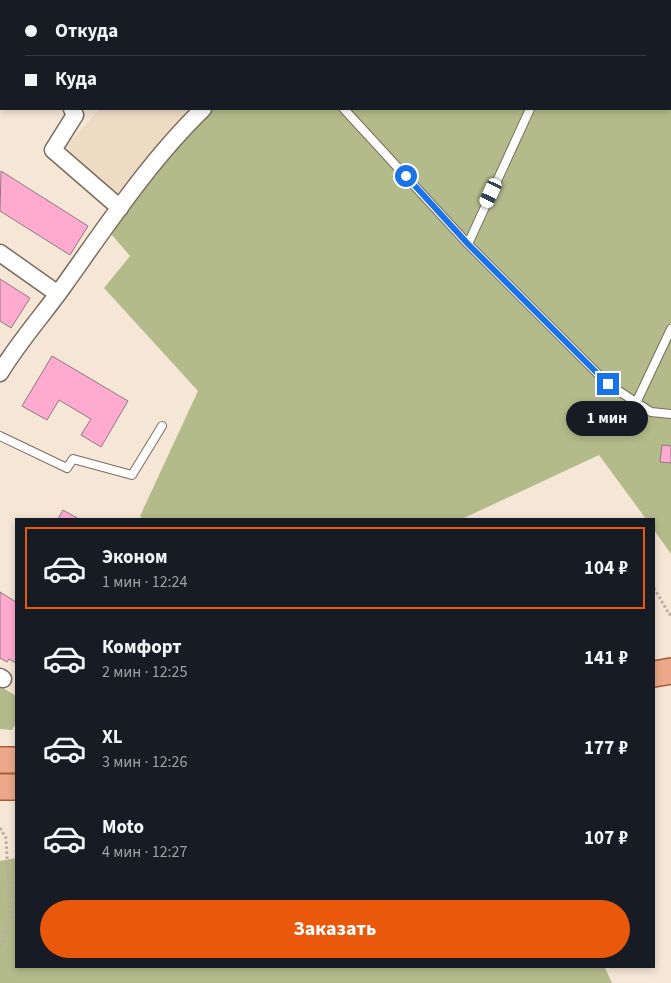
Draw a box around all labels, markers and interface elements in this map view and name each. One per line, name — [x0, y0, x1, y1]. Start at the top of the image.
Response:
text: Откуда — [55, 18, 118, 45]
text: Куда — [55, 66, 97, 93]
route start — [395, 165, 417, 187]
car — [477, 176, 504, 210]
route end — [597, 373, 619, 395]
callout: 1 мин — [567, 402, 649, 436]
text: 1 мин — [587, 407, 627, 429]
text: Эконом — [102, 544, 168, 571]
icon: car — [42, 546, 87, 591]
text: 104 ₽ — [584, 555, 628, 582]
text: 1 мин · 12:24 — [102, 571, 188, 593]
text: Комфорт — [102, 634, 182, 661]
icon: car — [42, 636, 87, 681]
text: 141 ₽ — [584, 645, 628, 672]
text: 2 мин · 12:25 — [102, 661, 188, 683]
text: XL — [102, 724, 123, 751]
icon: car — [42, 726, 87, 771]
text: 177 ₽ — [584, 735, 628, 762]
text: 3 мин · 12:26 — [102, 751, 188, 773]
text: Moto — [102, 814, 144, 841]
icon: car — [42, 816, 87, 861]
text: 107 ₽ — [584, 825, 628, 852]
text: 4 мин · 12:27 — [102, 841, 188, 863]
button: Заказать — [40, 900, 630, 958]

